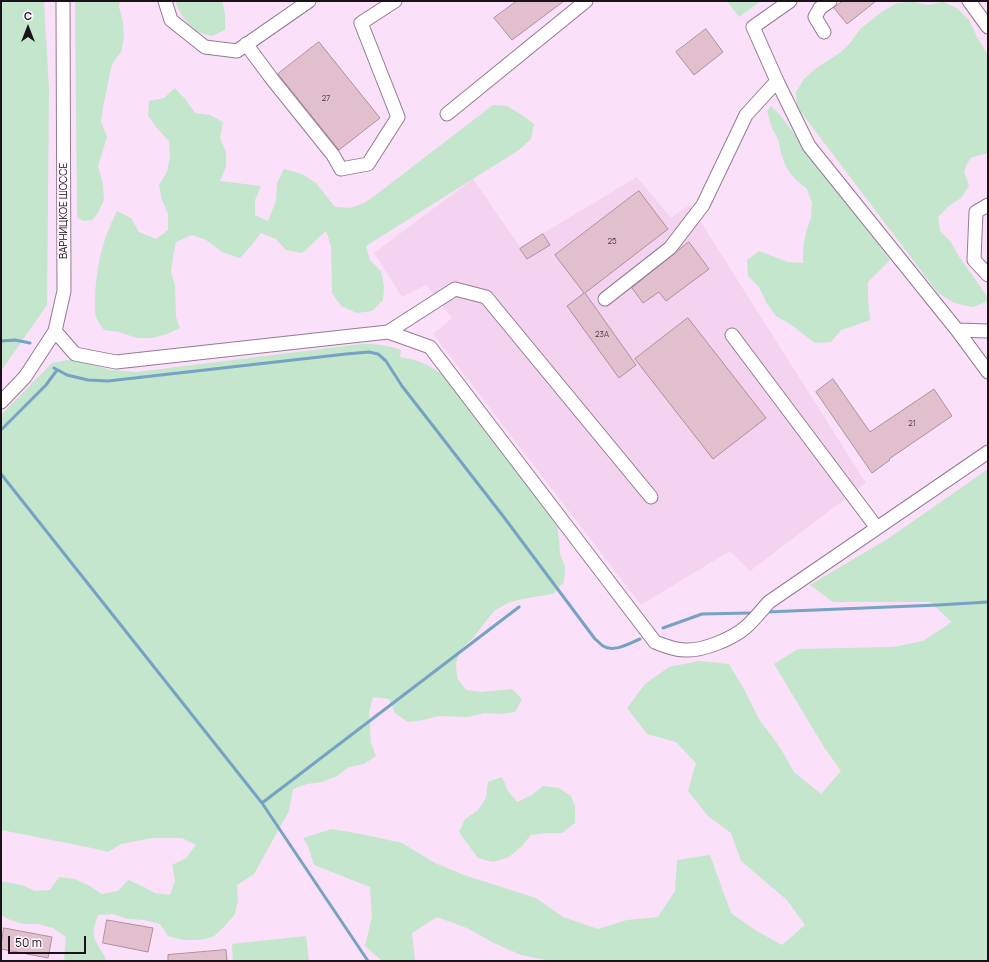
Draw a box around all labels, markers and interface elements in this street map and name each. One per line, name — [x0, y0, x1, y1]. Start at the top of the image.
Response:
north arrow — [8, 8, 48, 48]
text: С — [24, 8, 32, 23]
house number: 27 — [322, 94, 330, 104]
street label: ВАРНИЦКОЕ ШОССЕ — [58, 163, 70, 259]
house number: 25 — [607, 237, 617, 247]
house number: 23А — [595, 330, 609, 340]
house number: 21 — [908, 419, 916, 429]
scale bar — [10, 928, 88, 954]
text: 50 m — [15, 934, 42, 951]

